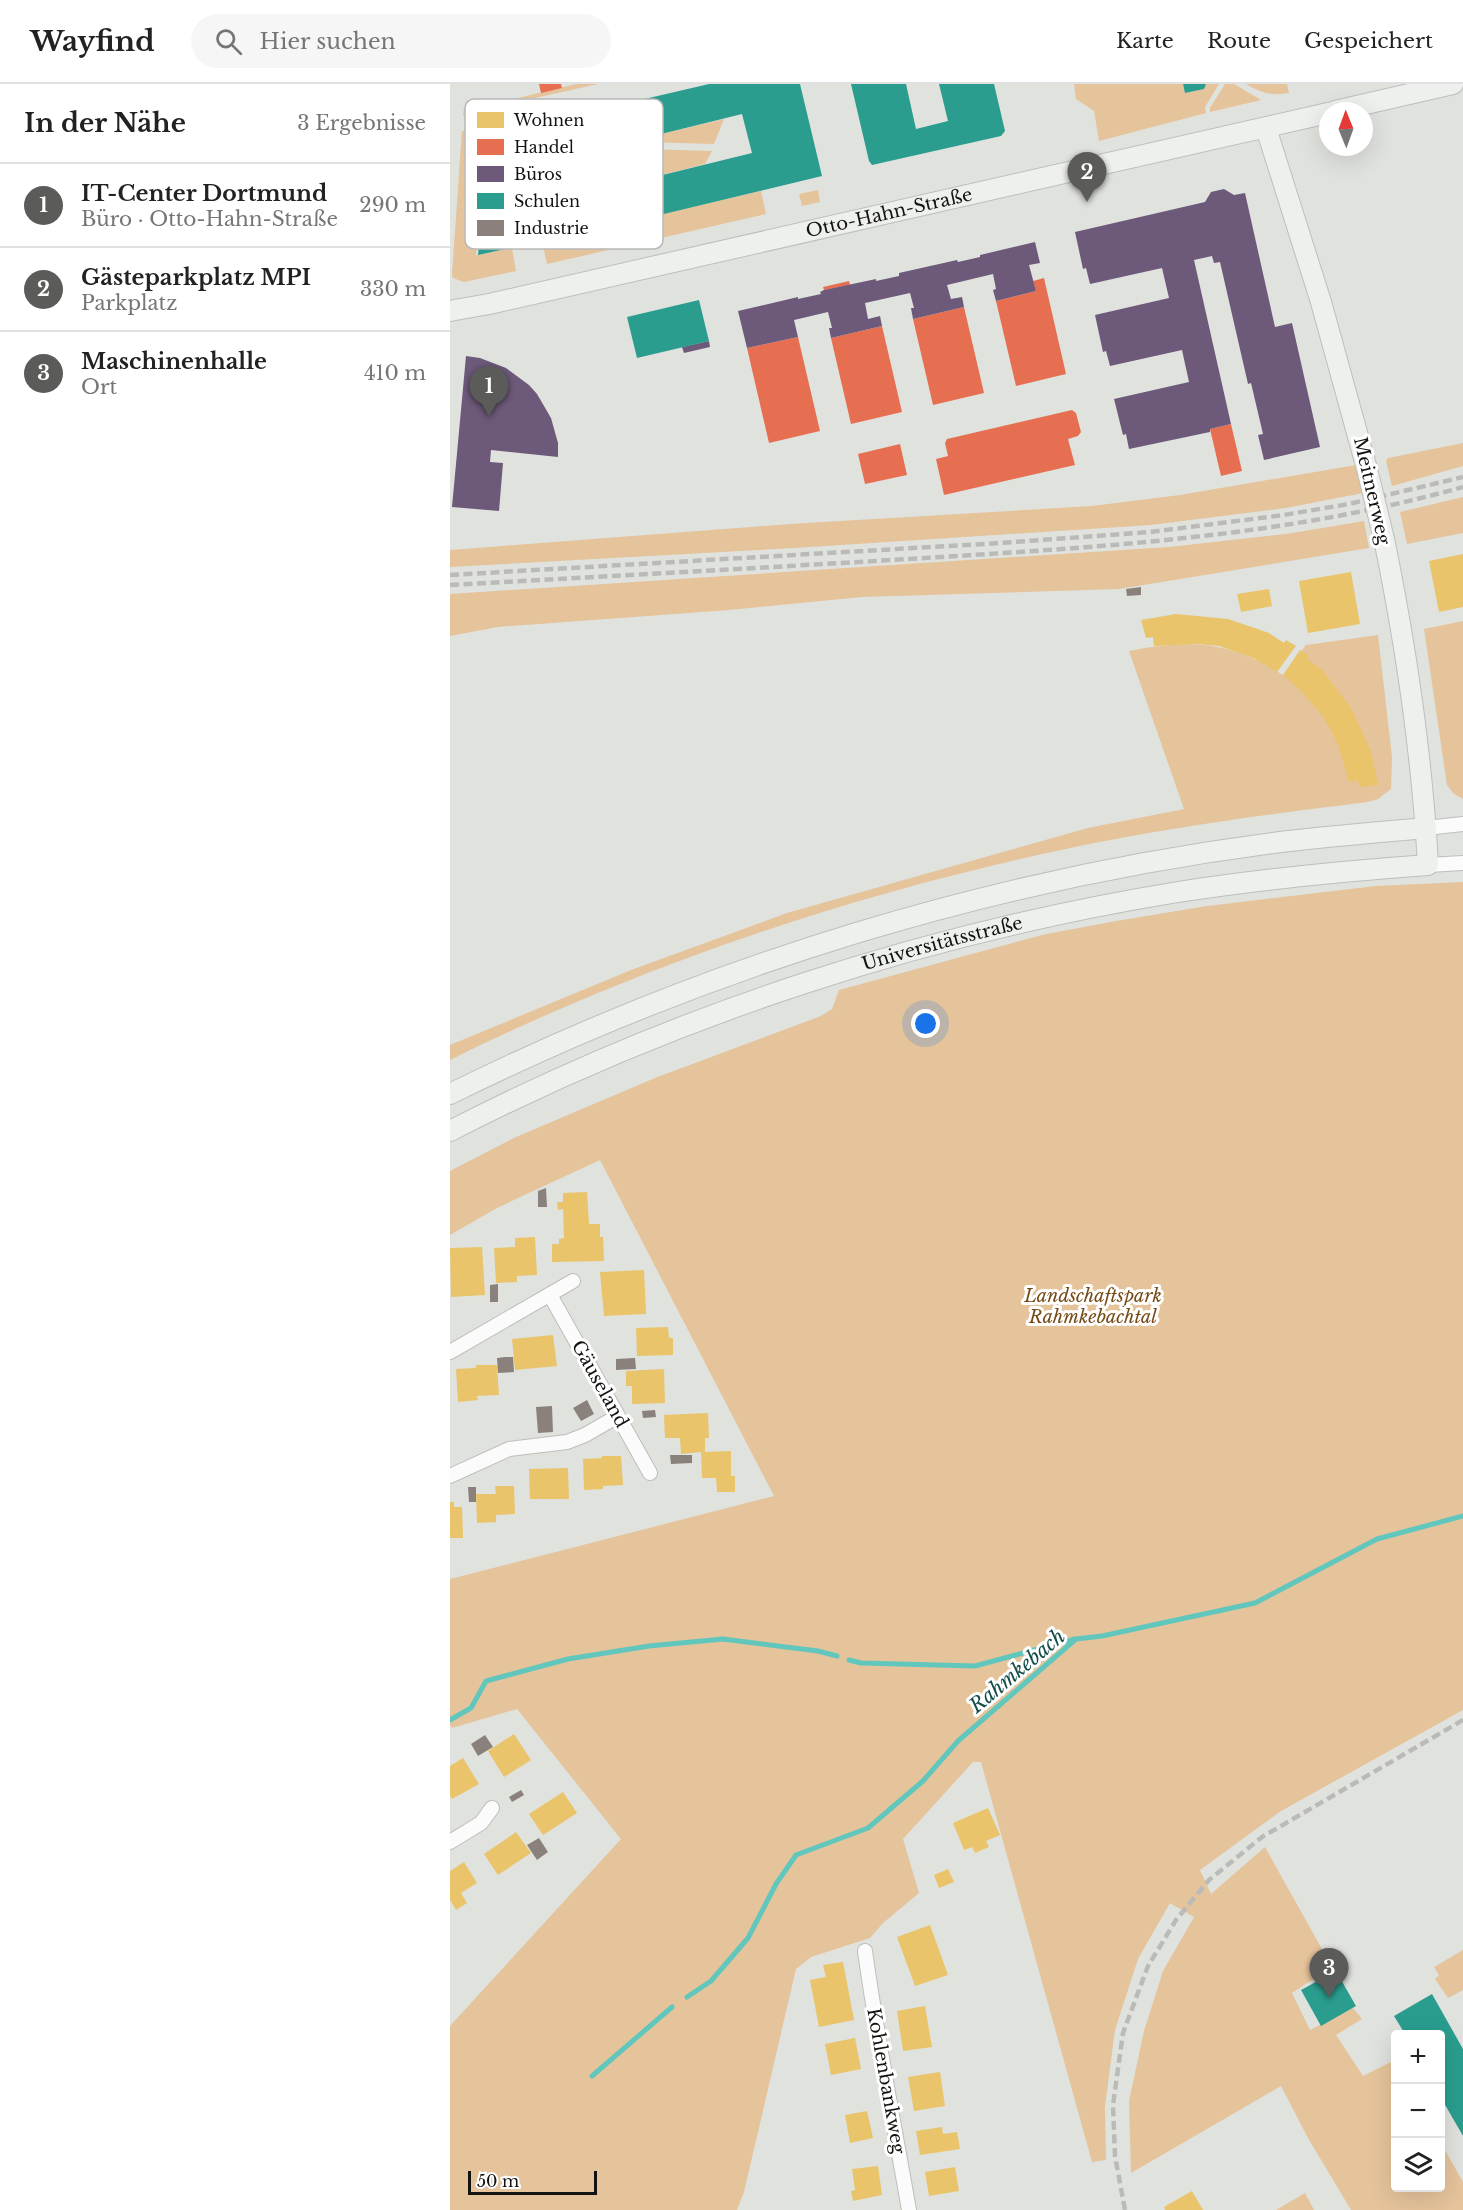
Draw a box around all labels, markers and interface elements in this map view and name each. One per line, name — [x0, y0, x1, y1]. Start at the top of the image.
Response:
search box — [191, 14, 611, 68]
text: Wayfind — [30, 24, 155, 59]
icon: search — [212, 25, 245, 58]
text: Hier suchen — [260, 28, 396, 55]
text: Karte — [1116, 28, 1174, 54]
text: Route — [1207, 28, 1271, 54]
text: Gespeichert — [1304, 28, 1433, 54]
legend — [465, 99, 663, 249]
north arrow — [1319, 102, 1373, 156]
text: In der Nähe — [24, 107, 186, 139]
text: Wohnen — [513, 110, 584, 130]
text: 3 Ergebnisse — [297, 111, 426, 135]
text: Handel — [514, 137, 574, 157]
pin: 2 — [1068, 152, 1106, 202]
text: Büros — [514, 164, 562, 184]
text: IT-Center Dortmund — [81, 180, 327, 207]
street label: Otto-Hahn-Straße — [804, 183, 974, 242]
text: Schulen — [514, 191, 580, 211]
text: 1 — [39, 193, 48, 217]
text: 290 m — [359, 193, 426, 217]
text: Büro · Otto-Hahn-Straße — [81, 207, 338, 231]
text: Industrie — [514, 218, 589, 238]
text: Gästeparkplatz MPI — [81, 264, 311, 291]
text: 2 — [37, 277, 50, 301]
text: 330 m — [360, 277, 426, 301]
text: Parkplatz — [81, 291, 177, 315]
text: Maschinenhalle — [81, 348, 267, 375]
text: 3 — [37, 361, 50, 385]
text: 410 m — [364, 361, 426, 385]
pin: 1 — [470, 366, 508, 416]
text: Ort — [81, 375, 117, 399]
street label: Meitnerweg — [1349, 435, 1395, 547]
street label: Universitätsstraße — [859, 912, 1025, 975]
your location — [911, 1009, 940, 1038]
park label: Landschaftspark Rahmkebachtal — [1023, 1285, 1162, 1328]
street label: Gäuseland — [567, 1336, 633, 1432]
water label: Rahmkebach — [964, 1624, 1070, 1718]
pin: 3 — [1310, 1948, 1348, 1998]
street label: Kohlenbankweg — [862, 2006, 910, 2156]
map controls — [1391, 2030, 1445, 2192]
button: + — [1391, 2030, 1445, 2084]
button: − — [1391, 2084, 1445, 2138]
button: layers — [1391, 2138, 1445, 2192]
scale bar — [468, 2168, 597, 2196]
text: 50 m — [477, 2171, 519, 2191]

